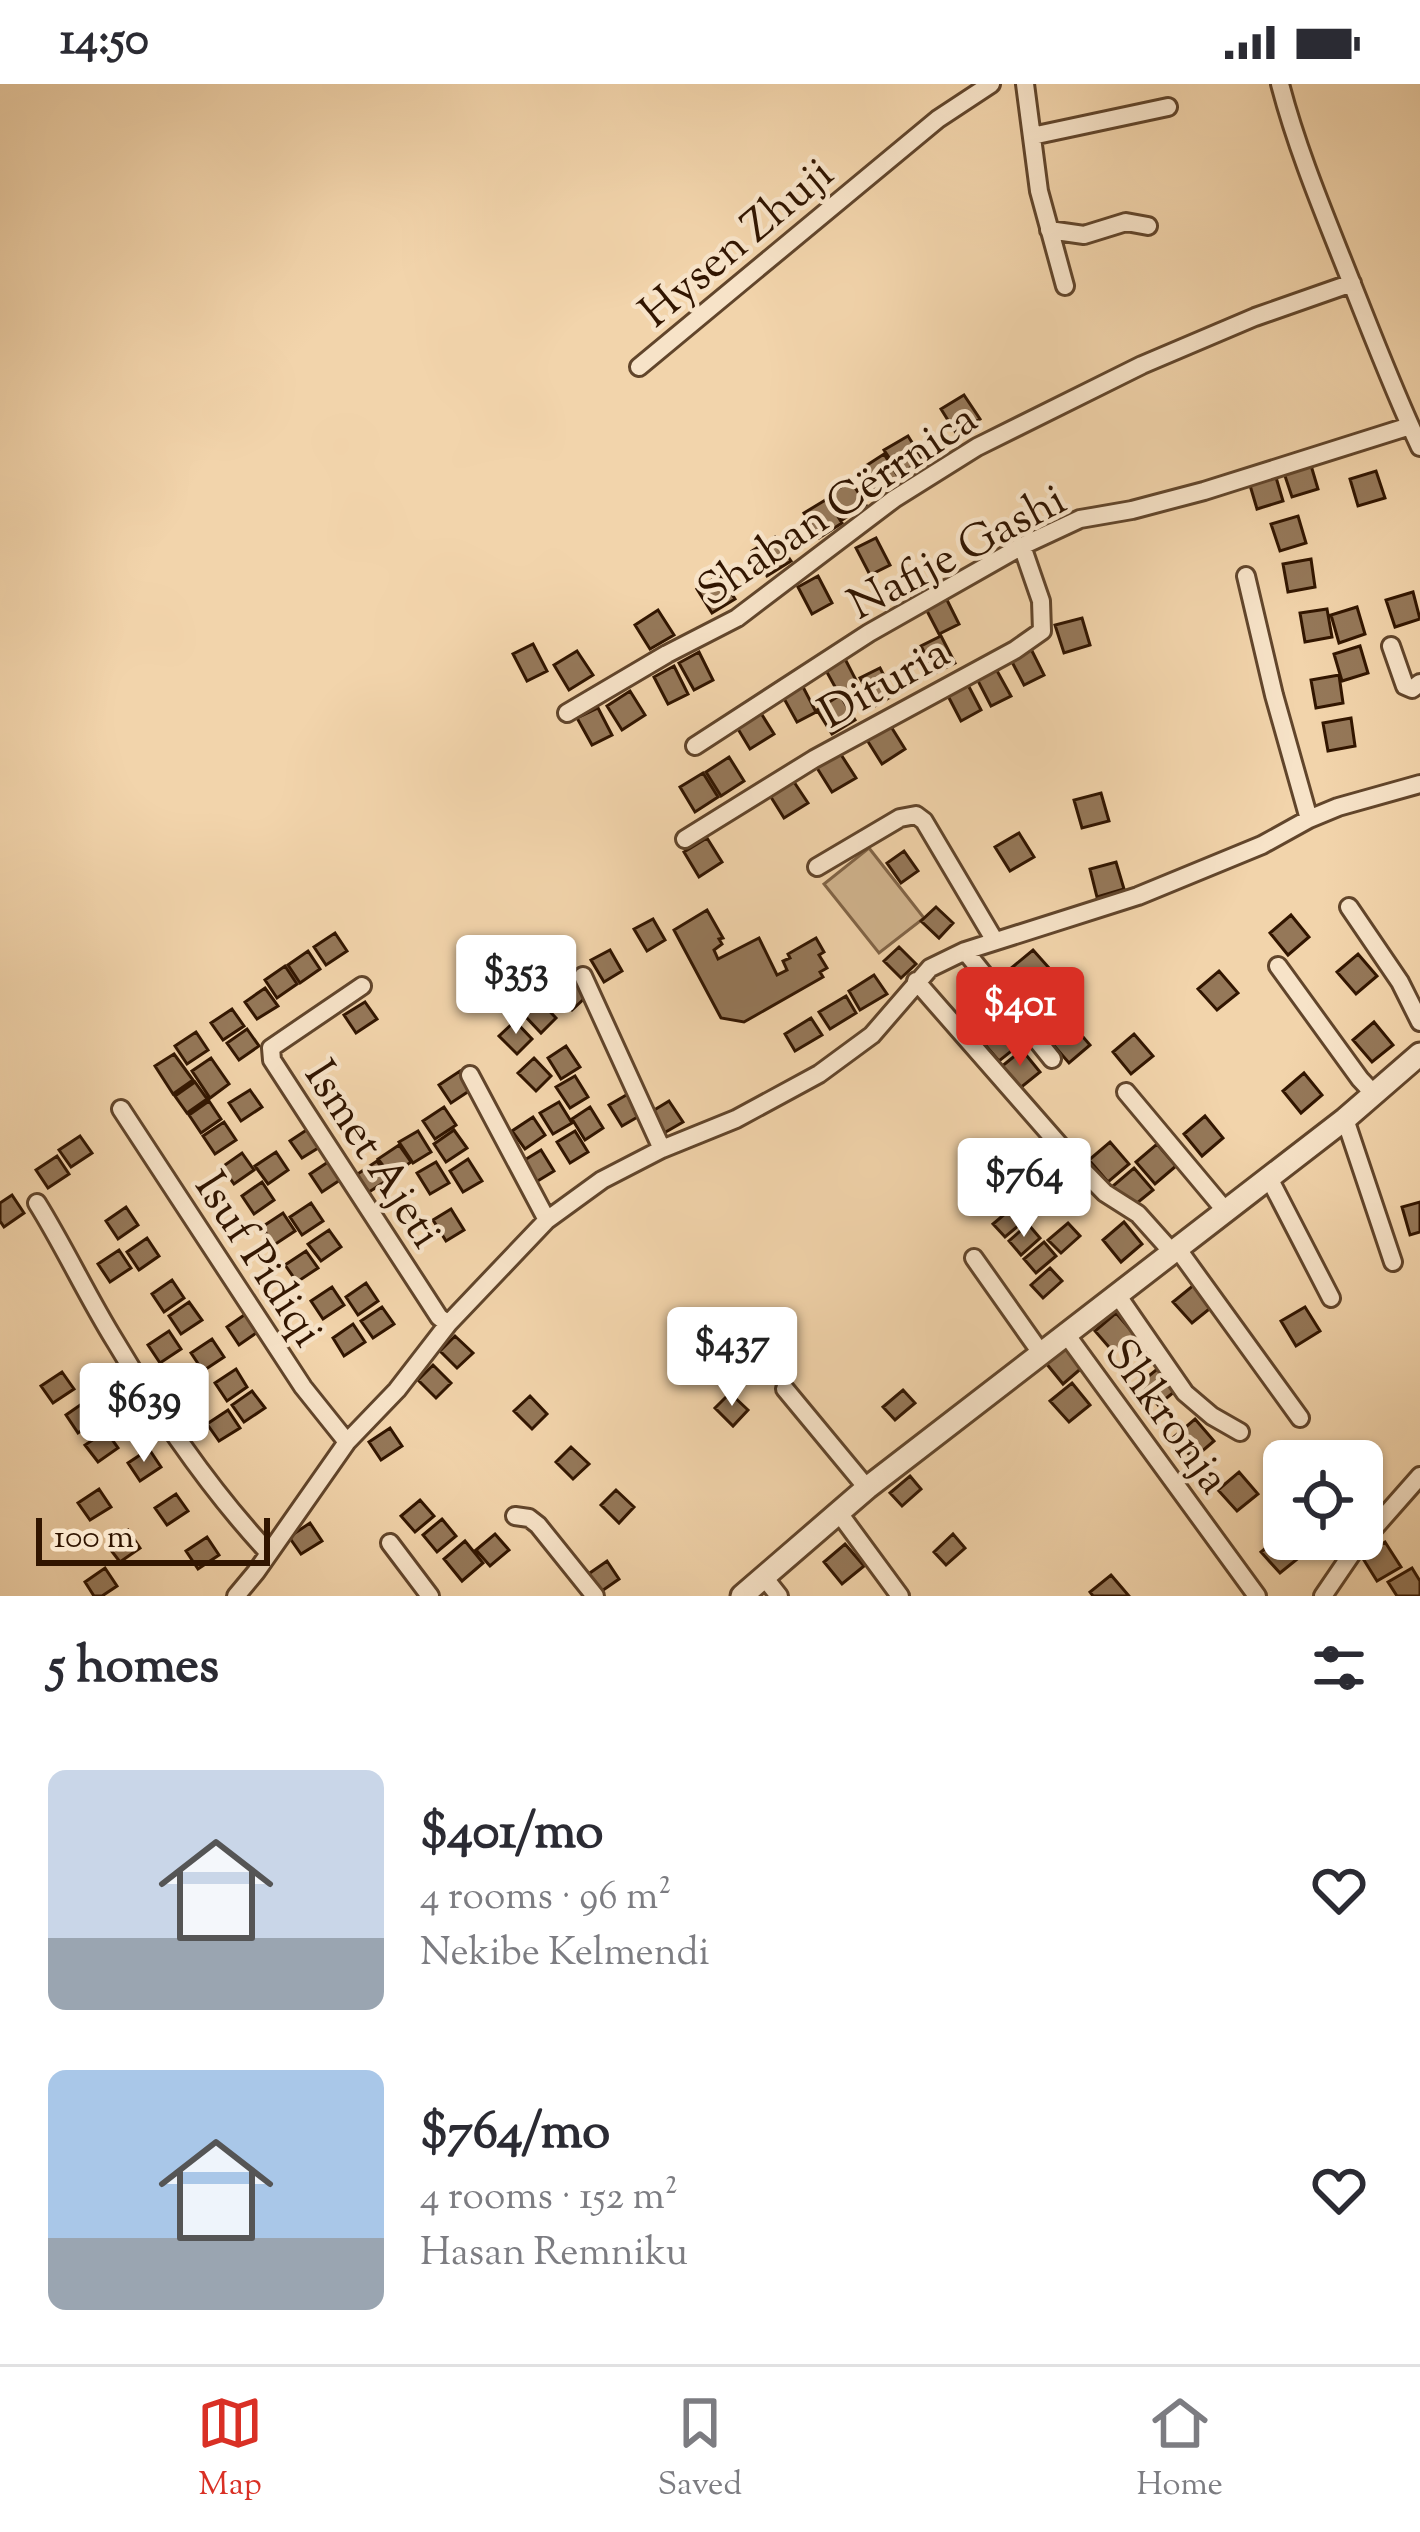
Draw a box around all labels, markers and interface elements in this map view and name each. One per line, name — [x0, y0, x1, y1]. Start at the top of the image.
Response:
text: 14:50 — [60, 10, 149, 75]
street label: Hysen Zhuji — [627, 145, 850, 346]
street label: Shaban Cërrnica — [686, 390, 992, 625]
street label: Nafije Gashi — [838, 470, 1079, 640]
street label: Dituria — [809, 623, 963, 748]
pin: $353 — [445, 935, 587, 1037]
text: $353 — [483, 946, 549, 1002]
pin: $401 — [949, 967, 1091, 1069]
text: $401 — [983, 978, 1057, 1034]
street label: Ismet Ajeti — [285, 1049, 455, 1263]
pin: $764 — [953, 1138, 1095, 1240]
text: $764 — [985, 1149, 1063, 1205]
street label: Isuf Pidiqi — [176, 1161, 337, 1361]
pin: $437 — [661, 1307, 803, 1409]
text: $437 — [694, 1318, 770, 1374]
street label: Shkronja — [1086, 1327, 1243, 1509]
pin: $639 — [73, 1363, 215, 1465]
text: $639 — [107, 1374, 181, 1430]
map controls — [1263, 1440, 1383, 1560]
button: locate — [1263, 1440, 1383, 1560]
scale bar — [36, 1512, 270, 1565]
text: 100 m — [54, 1515, 134, 1563]
text: 5 homes — [48, 1632, 219, 1705]
icon: filters — [1306, 1635, 1372, 1701]
text: $401/mo — [420, 1798, 604, 1871]
icon: home — [144, 1818, 288, 1962]
icon: heart — [1306, 1857, 1372, 1923]
text: 4 rooms · 96 m² — [420, 1871, 671, 1927]
text: Nekibe Kelmendi — [420, 1927, 710, 1983]
text: $764/mo — [420, 2098, 610, 2171]
icon: home — [144, 2118, 288, 2262]
icon: heart — [1306, 2157, 1372, 2223]
text: 4 rooms · 152 m² — [420, 2171, 678, 2227]
text: Hasan Remniku — [420, 2227, 688, 2283]
tab: Map — [197, 2390, 263, 2510]
tab: Saved — [657, 2390, 742, 2510]
tab: Home — [1136, 2390, 1223, 2510]

